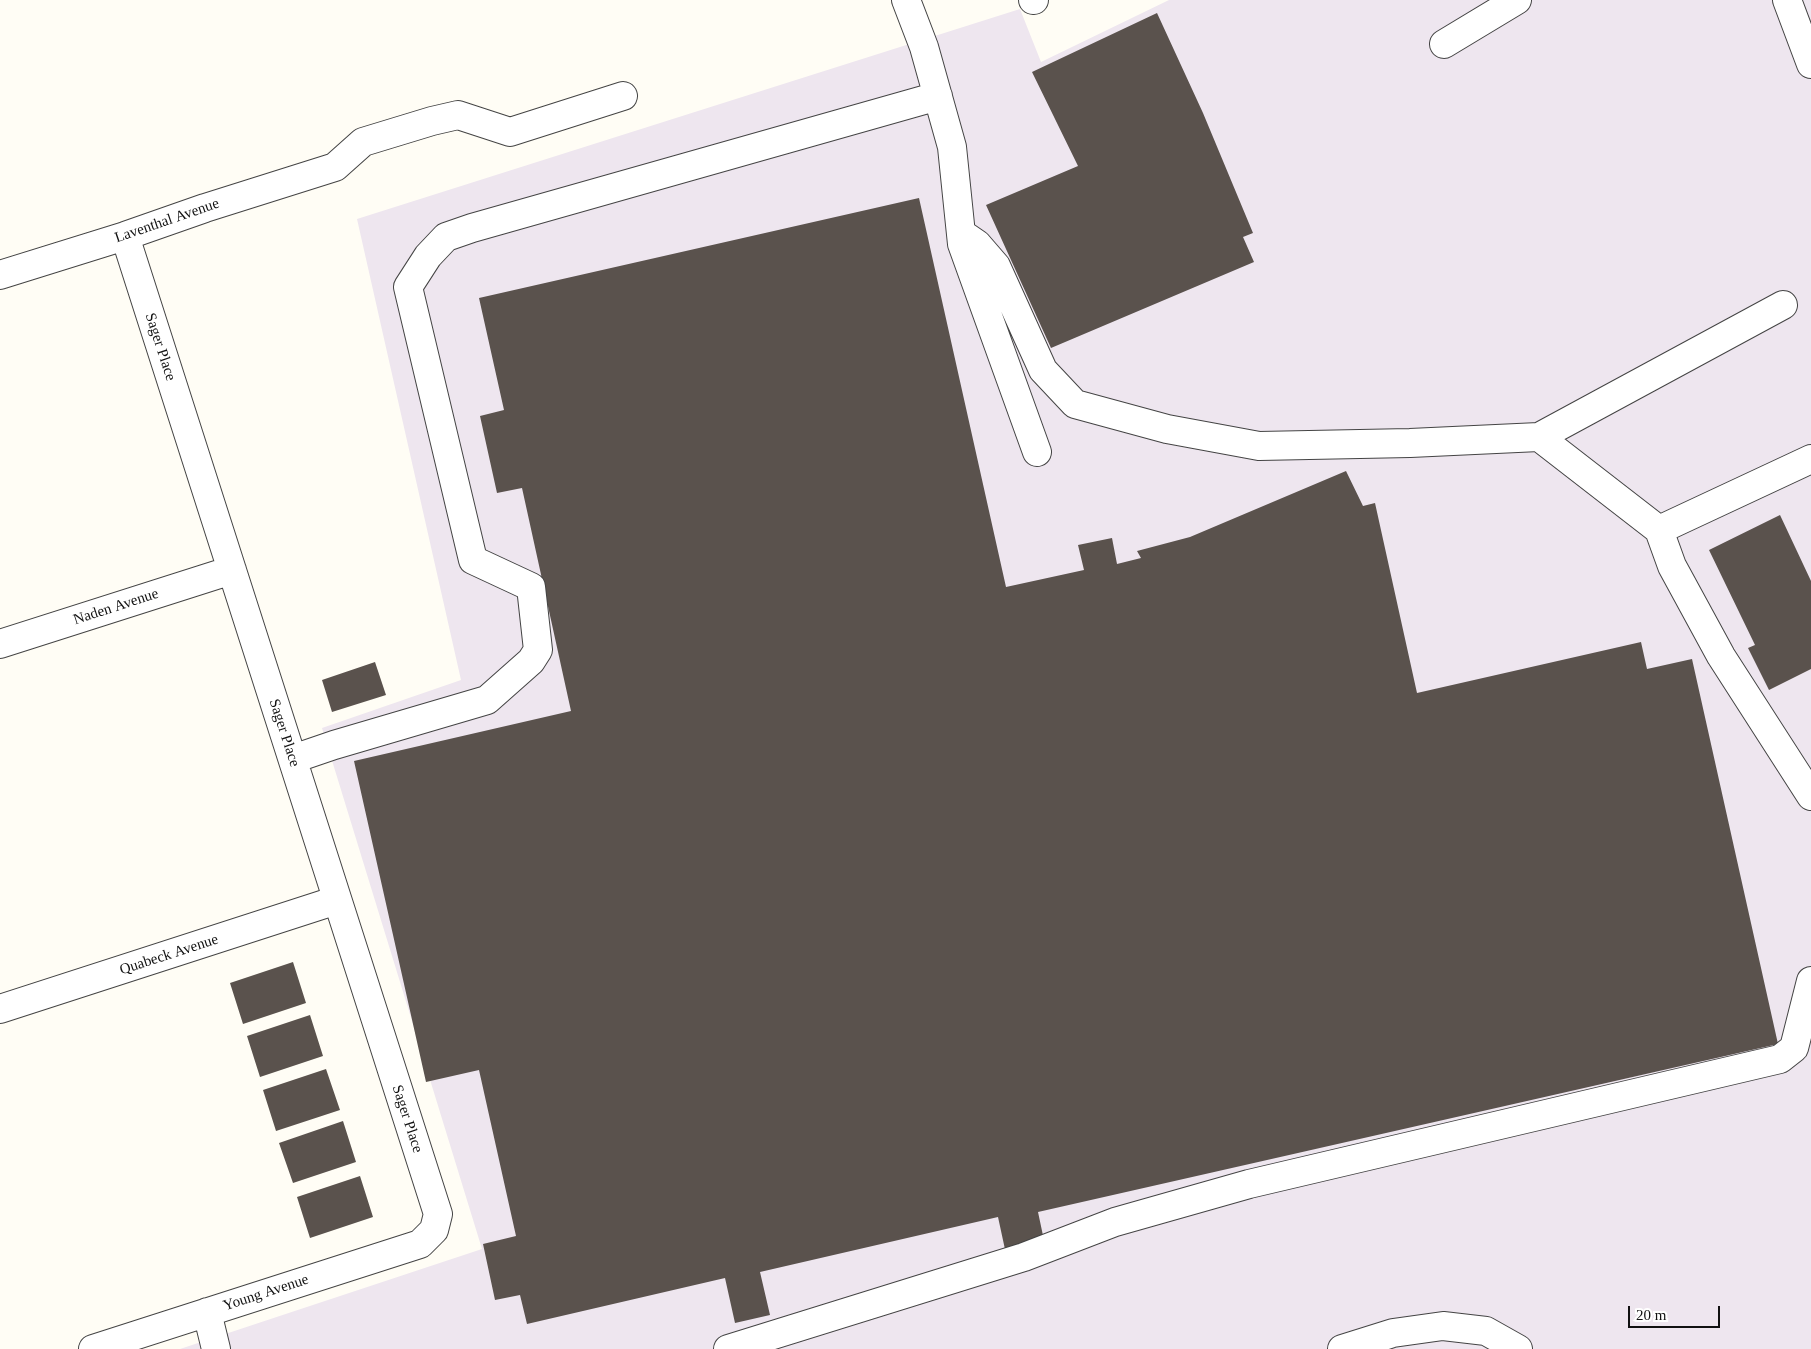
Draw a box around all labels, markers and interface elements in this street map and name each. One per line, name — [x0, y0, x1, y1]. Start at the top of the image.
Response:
street label: Laventhal Avenue — [112, 195, 222, 247]
street label: Sager Place — [141, 311, 179, 383]
street label: Naden Avenue — [71, 585, 161, 629]
street label: Sager Place — [265, 697, 303, 769]
street label: Quabeck Avenue — [117, 931, 221, 979]
street label: Sager Place — [388, 1083, 426, 1155]
street label: Young Avenue — [221, 1271, 311, 1315]
scale bar — [1631, 1296, 1724, 1328]
text: 20 m — [1636, 1307, 1666, 1323]

